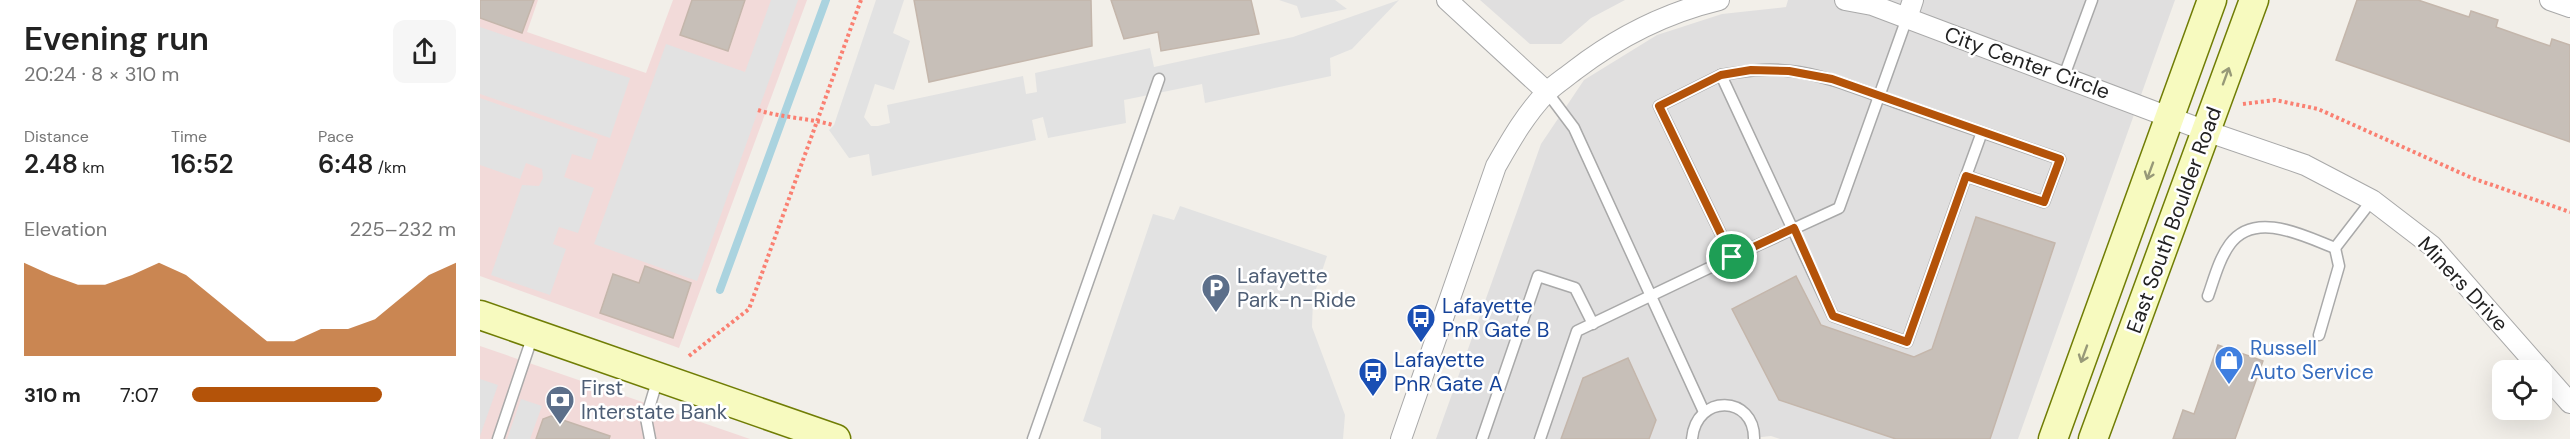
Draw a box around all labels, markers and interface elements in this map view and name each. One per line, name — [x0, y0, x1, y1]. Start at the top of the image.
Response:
text: Evening run — [24, 17, 209, 60]
button: share — [393, 20, 456, 83]
street label: City Center Circle — [1940, 20, 2114, 106]
text: 20:24 · 8 × 310 m — [24, 61, 179, 87]
one-way arrow — [2222, 67, 2233, 86]
street label: East South Boulder Road — [2120, 103, 2228, 337]
text: Distance — [24, 126, 89, 147]
text: Time — [171, 126, 207, 147]
text: Pace — [318, 126, 354, 147]
text: 2.48 — [24, 147, 78, 181]
text: 16:52 — [171, 147, 234, 181]
text: 6:48 — [318, 147, 374, 181]
text: km — [78, 157, 105, 178]
text: /km — [374, 157, 406, 178]
one-way arrow — [2143, 161, 2154, 180]
text: Elevation — [24, 216, 107, 242]
text: 225–232 m — [349, 216, 456, 242]
street label: Miners Drive — [2412, 230, 2514, 338]
pin — [1706, 231, 1757, 282]
icon: arrive — [1715, 240, 1748, 273]
place label: Lafayette Park-n-Ride — [1237, 262, 1356, 314]
parking icon: Lafayette Park-n-Ride — [1200, 272, 1232, 314]
place label: Lafayette PnR Gate B — [1442, 292, 1549, 344]
bus stop icon: Lafayette PnR Gate B — [1405, 302, 1437, 344]
place label: Russell Auto Service — [2250, 334, 2374, 386]
shop icon: Russell Auto Service — [2213, 344, 2245, 386]
one-way arrow — [2077, 345, 2088, 363]
place label: Lafayette PnR Gate A — [1394, 346, 1503, 398]
bus stop icon: Lafayette PnR Gate A — [1357, 356, 1389, 398]
map controls — [2492, 360, 2552, 420]
button: locate — [2492, 360, 2552, 420]
place label: First Interstate Bank — [581, 374, 728, 426]
text: 310 m — [24, 382, 81, 408]
text: 7:07 — [120, 382, 159, 408]
bank icon: First Interstate Bank — [544, 384, 576, 426]

